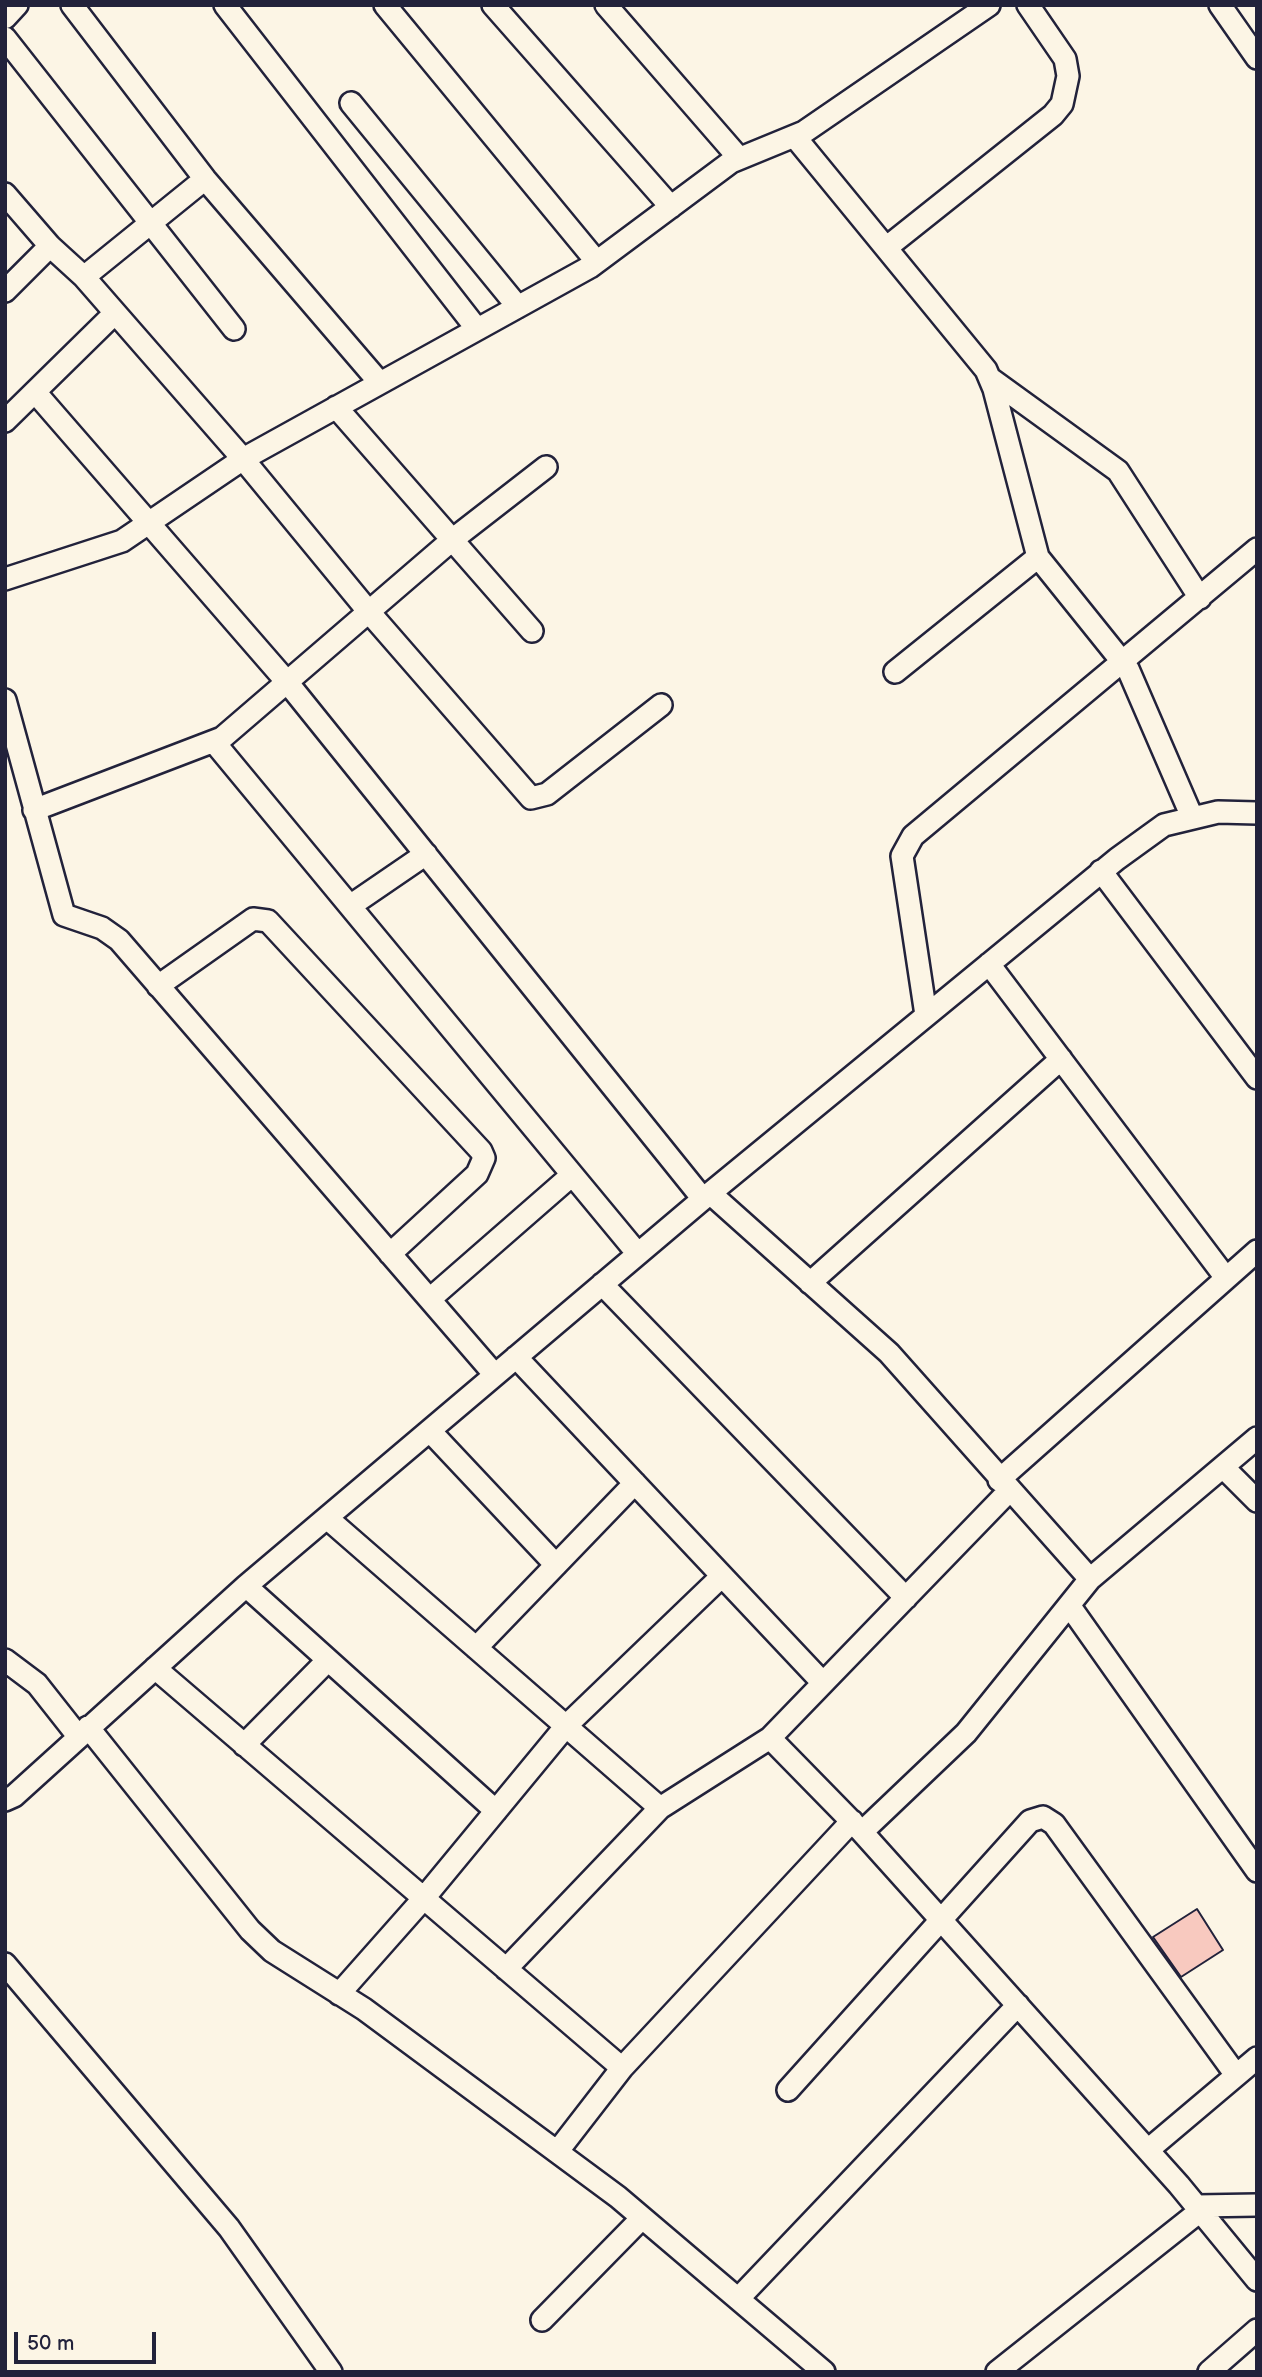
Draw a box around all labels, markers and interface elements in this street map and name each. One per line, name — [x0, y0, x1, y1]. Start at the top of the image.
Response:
scale bar — [18, 2318, 159, 2362]
text: 50 m — [27, 2331, 74, 2356]

